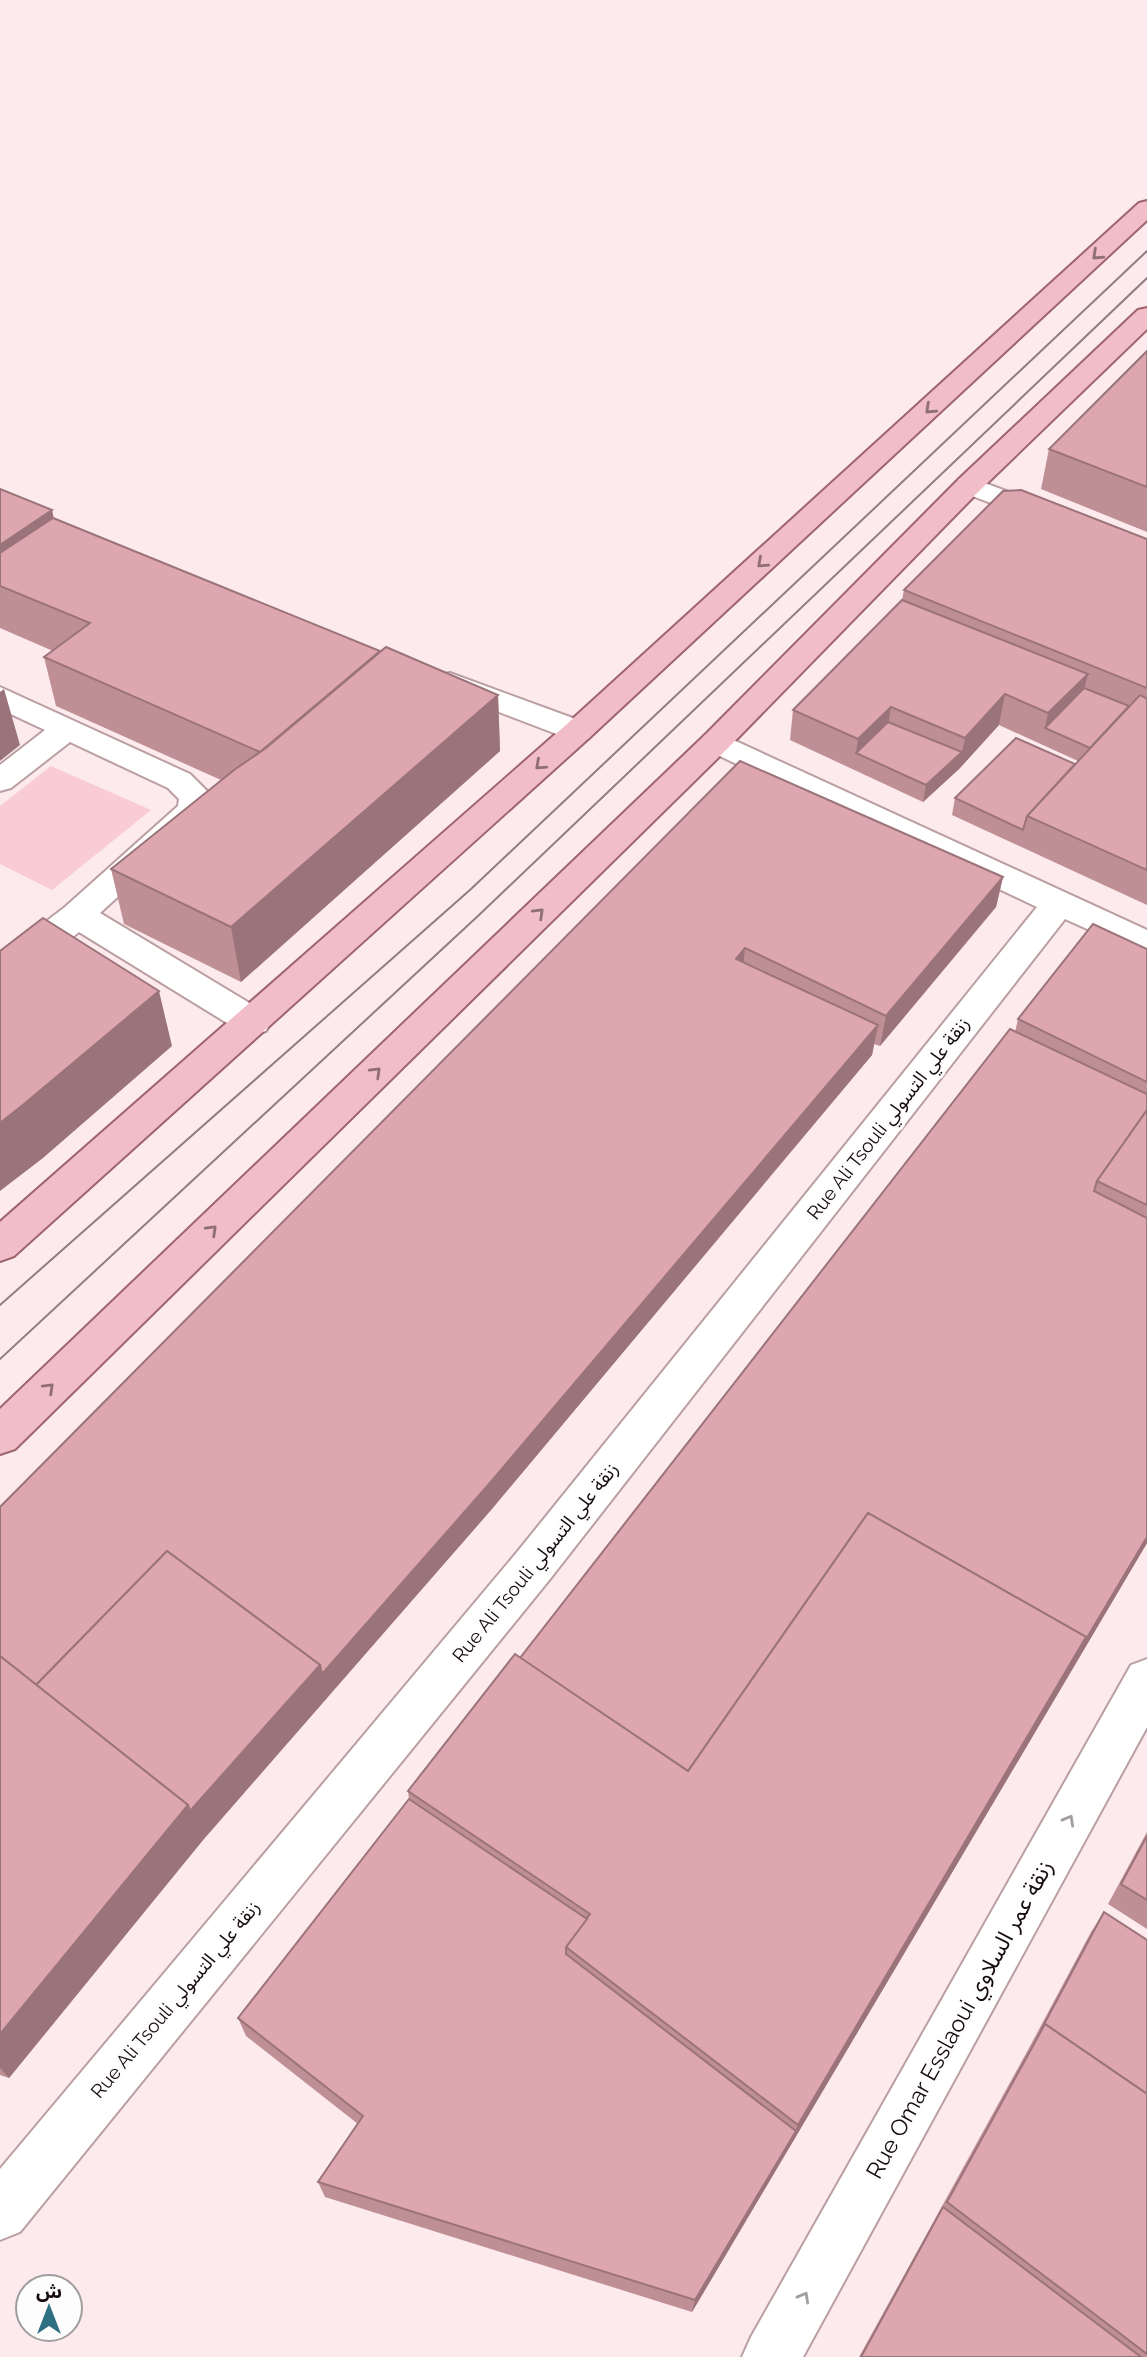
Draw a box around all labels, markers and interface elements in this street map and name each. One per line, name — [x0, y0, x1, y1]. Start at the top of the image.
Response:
one-way arrow — [1092, 246, 1105, 259]
one-way arrow — [925, 401, 938, 413]
one-way arrow — [757, 555, 770, 567]
one-way arrow — [535, 757, 548, 770]
one-way arrow — [531, 909, 544, 922]
street label: Rue Ali Tsouli زنقة علي التسولي — [802, 1012, 977, 1226]
one-way arrow — [367, 1067, 380, 1080]
one-way arrow — [204, 1225, 217, 1238]
one-way arrow — [41, 1384, 54, 1397]
street label: Rue Ali Tsouli زنقة علي التسولي — [448, 1458, 626, 1669]
one-way arrow — [1061, 1815, 1074, 1828]
street label: Rue Omar Esslaoui زنقة عمر السلاوي — [860, 1855, 1062, 2185]
street label: Rue Ali Tsouli زنقة علي التسولي — [86, 1896, 267, 2105]
north arrow — [14, 2273, 84, 2343]
text: ش — [36, 2280, 62, 2302]
one-way arrow — [796, 2292, 809, 2305]

